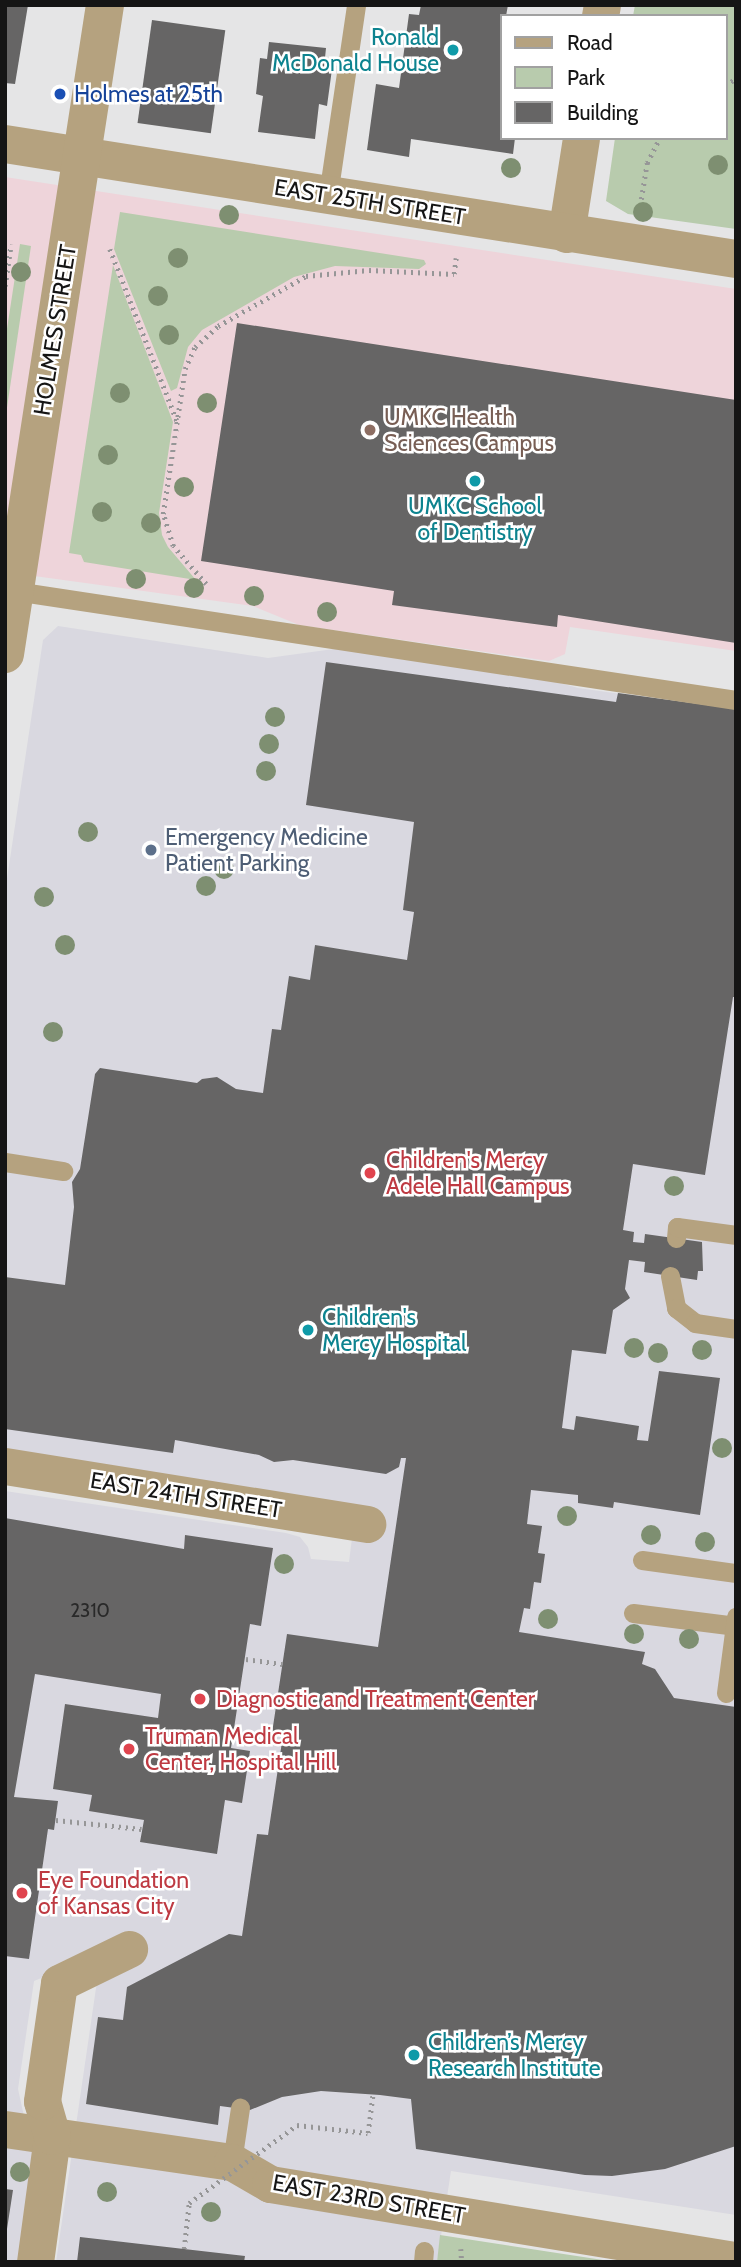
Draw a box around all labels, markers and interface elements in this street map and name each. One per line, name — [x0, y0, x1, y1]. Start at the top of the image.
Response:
legend — [500, 14, 727, 140]
place label: Ronald McDonald House — [272, 23, 439, 77]
text: Road — [567, 30, 613, 55]
marker: Ronald McDonald House — [445, 42, 461, 58]
text: Park — [567, 65, 605, 90]
place label: Holmes at 25th — [74, 80, 223, 108]
marker: Holmes at 25th — [52, 86, 68, 102]
text: Building — [567, 100, 638, 125]
street label: EAST 25TH STREET — [272, 173, 468, 231]
street label: HOLMES STREET — [28, 243, 82, 417]
place label: UMKC Health Sciences Campus — [384, 403, 554, 457]
marker: UMKC Health Sciences Campus — [362, 422, 378, 438]
marker: UMKC School of Dentistry — [467, 473, 483, 489]
place label: UMKC School of Dentistry — [408, 492, 542, 546]
place label: Emergency Medicine Patient Parking — [165, 823, 368, 877]
marker: Emergency Medicine Patient Parking — [143, 842, 159, 858]
place label: Children's Mercy Adele Hall Campus — [386, 1146, 570, 1200]
marker: Children's Mercy Adele Hall Campus — [360, 1163, 380, 1183]
place label: Children's Mercy Hospital — [322, 1303, 466, 1357]
marker: Children's Mercy Hospital — [300, 1322, 316, 1338]
street label: EAST 24TH STREET — [88, 1466, 284, 1524]
house number: 2310 — [70, 1600, 110, 1622]
place label: Diagnostic and Treatment Center — [216, 1685, 535, 1713]
marker: Diagnostic and Treatment Center — [190, 1689, 210, 1709]
place label: Truman Medical Center, Hospital Hill — [145, 1722, 336, 1776]
marker: Truman Medical Center, Hospital Hill — [119, 1739, 139, 1759]
place label: Eye Foundation of Kansas City — [38, 1866, 189, 1920]
marker: Eye Foundation of Kansas City — [12, 1883, 32, 1903]
place label: Children’s Mercy Research Institute — [428, 2028, 600, 2082]
marker: Children’s Mercy Research Institute — [406, 2047, 422, 2063]
street label: EAST 23RD STREET — [270, 2168, 468, 2230]

